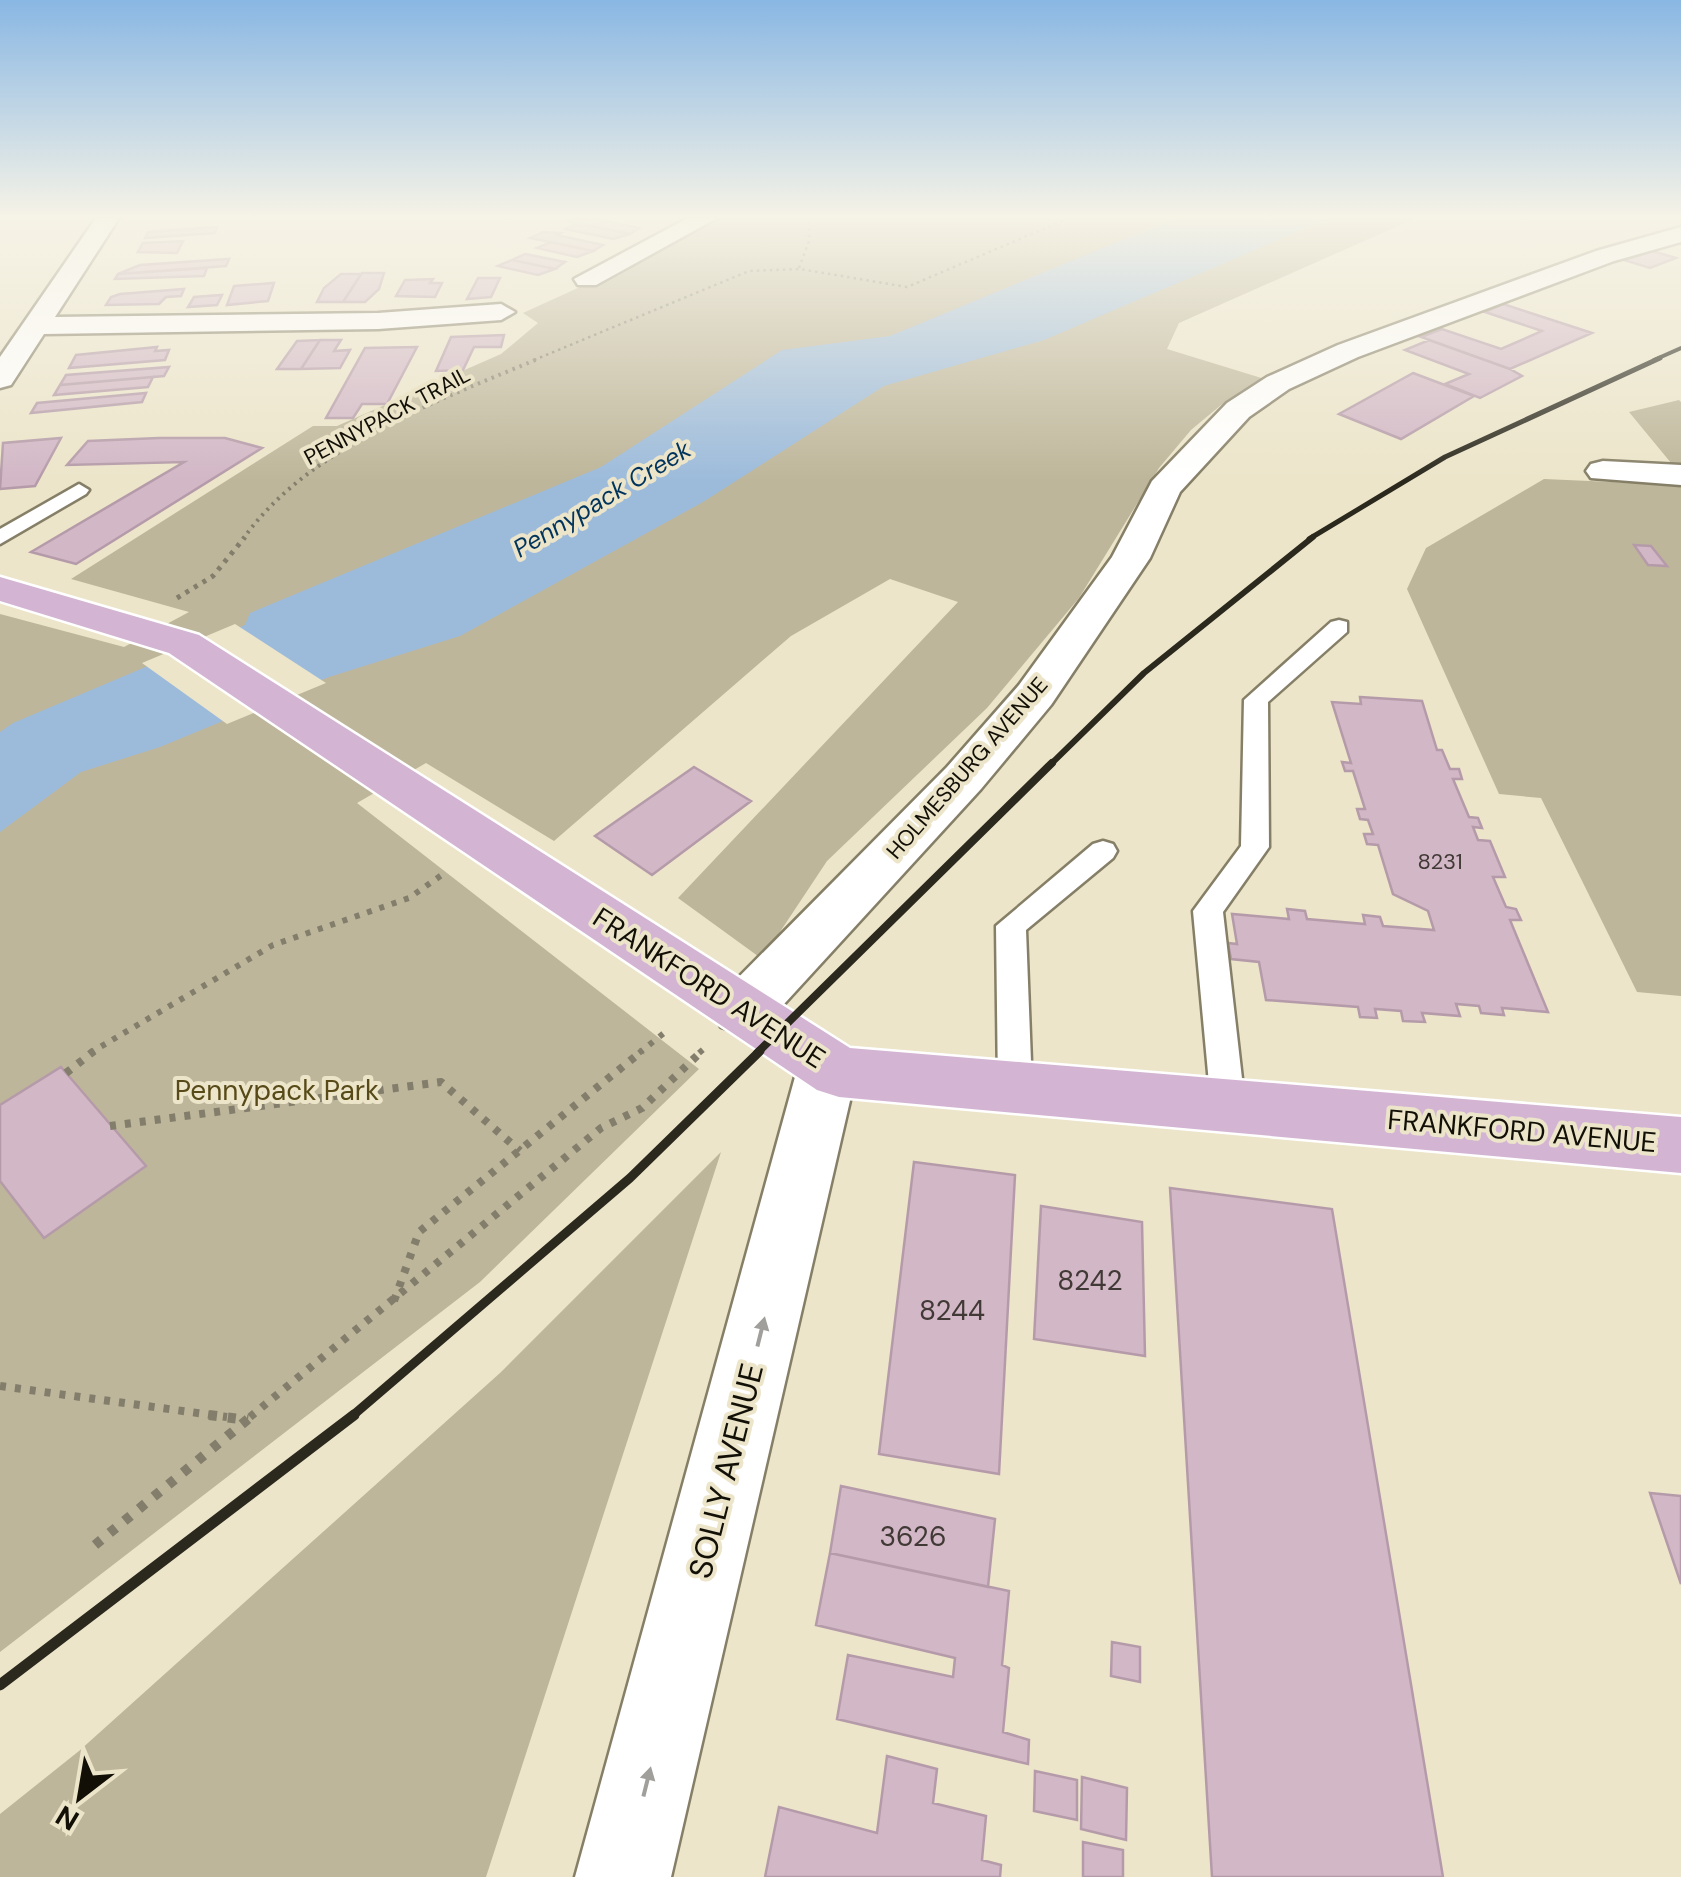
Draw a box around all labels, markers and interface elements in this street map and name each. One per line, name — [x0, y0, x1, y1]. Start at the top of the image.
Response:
street label: PENNYPACK TRAIL — [299, 360, 475, 472]
water label: Pennypack Creek — [507, 433, 697, 565]
street label: HOLMESBURG AVENUE — [880, 671, 1054, 865]
house number: 8231 — [1417, 847, 1463, 876]
street label: FRANKFORD AVENUE — [586, 899, 832, 1077]
park label: Pennypack Park — [175, 1072, 379, 1109]
street label: FRANKFORD AVENUE — [1386, 1101, 1658, 1161]
house number: 8242 — [1057, 1262, 1123, 1299]
house number: 8244 — [919, 1292, 985, 1329]
one-way arrow — [754, 1316, 769, 1347]
street label: SOLLY AVENUE — [679, 1359, 773, 1583]
house number: 3626 — [879, 1518, 947, 1555]
north arrow — [30, 1747, 130, 1847]
one-way arrow — [640, 1766, 656, 1797]
text: N — [49, 1797, 86, 1839]

